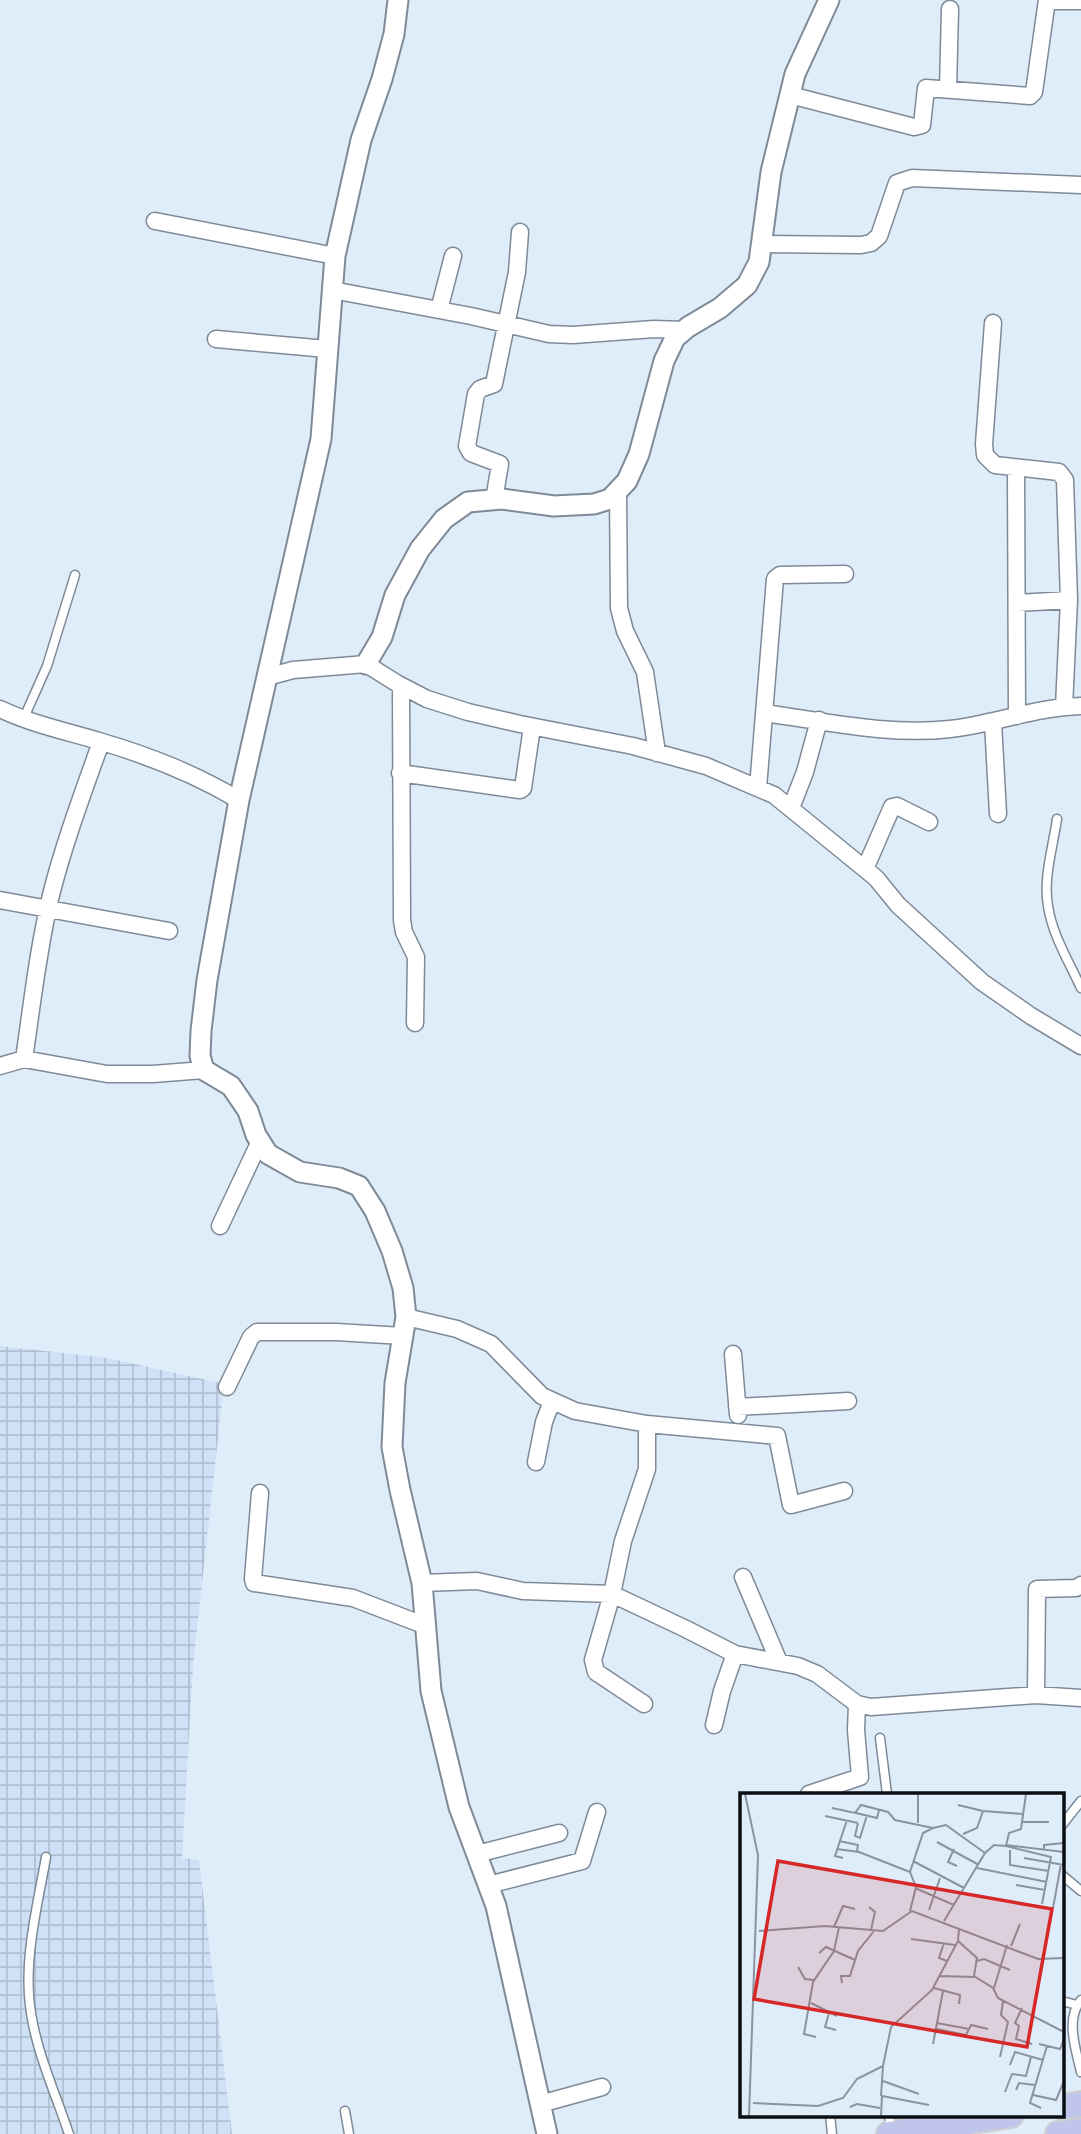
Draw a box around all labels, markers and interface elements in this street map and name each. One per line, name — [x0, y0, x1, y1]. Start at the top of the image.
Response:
inset map — [740, 1793, 1064, 2116]

